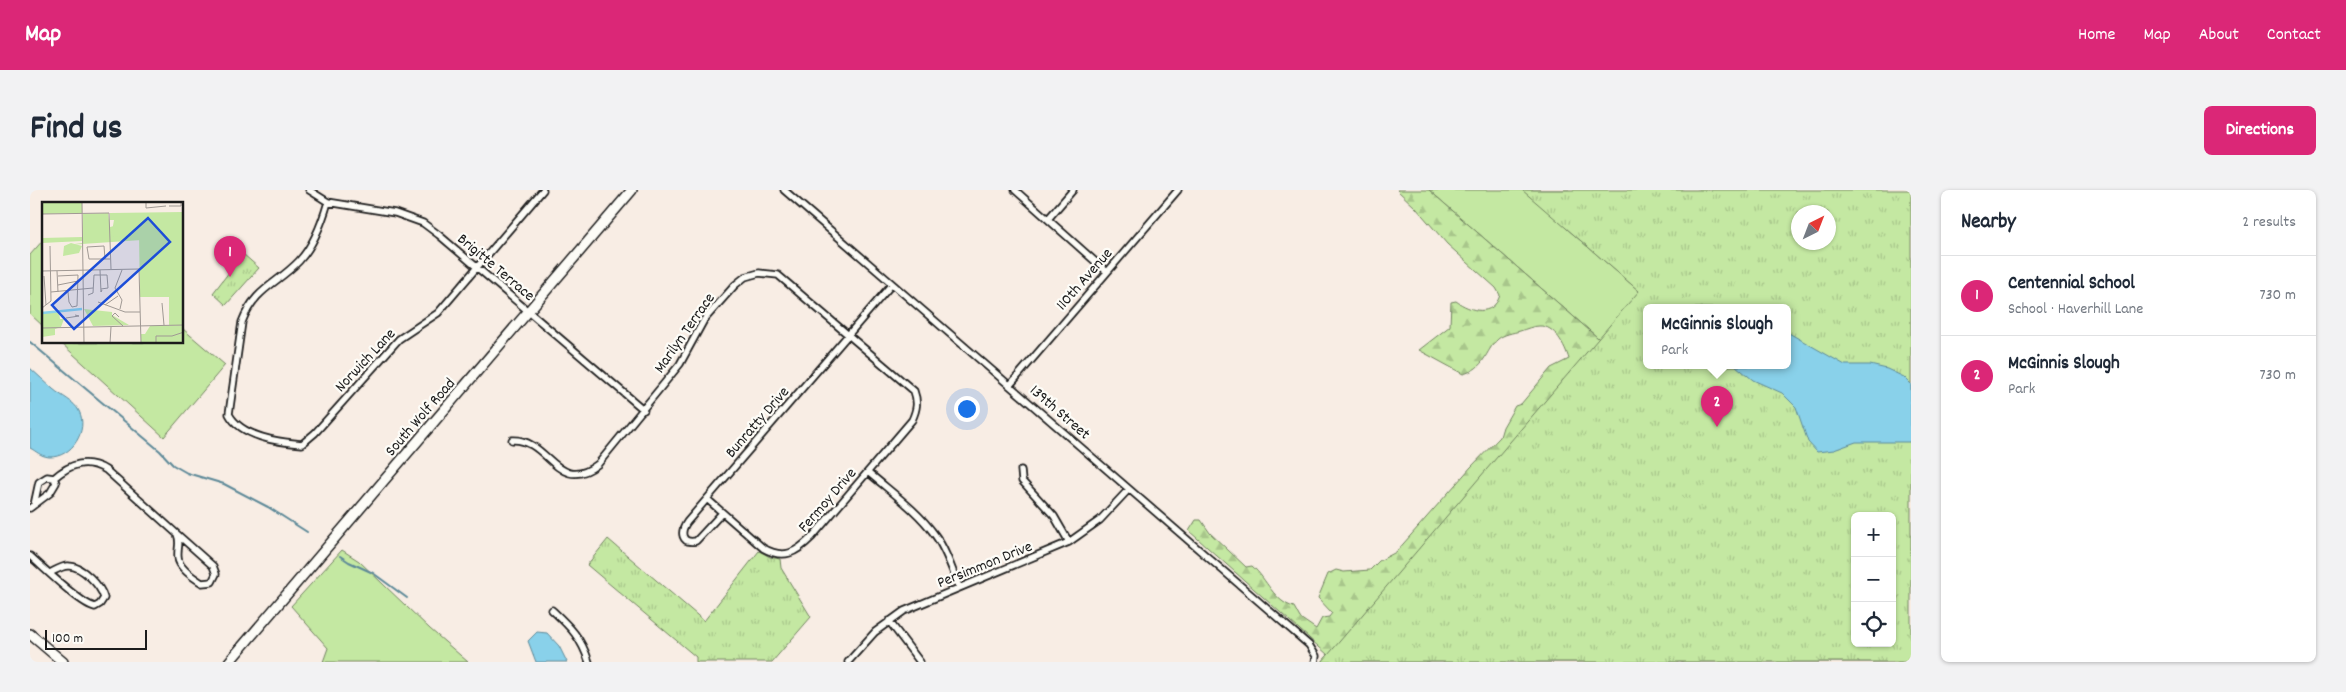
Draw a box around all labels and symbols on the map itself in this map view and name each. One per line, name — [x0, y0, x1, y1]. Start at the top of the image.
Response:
inset map — [42, 202, 184, 344]
north arrow — [1791, 205, 1836, 250]
street label: Brigitte Terrace — [452, 229, 539, 307]
pin: 1 — [214, 236, 246, 277]
street label: 110th Avenue — [1051, 243, 1119, 316]
street label: Marilyn Terrace — [649, 289, 721, 378]
street label: Norwich Lane — [330, 324, 402, 398]
street label: South Wolf Road — [380, 373, 461, 462]
street label: 139th Street — [1024, 380, 1095, 446]
street label: Bunratty Drive — [720, 382, 795, 463]
pin: 2 — [1701, 386, 1733, 427]
your location — [954, 396, 980, 422]
street label: Fermoy Drive — [793, 463, 863, 538]
street label: Persimmon Drive — [934, 536, 1036, 595]
scale bar — [45, 627, 148, 650]

